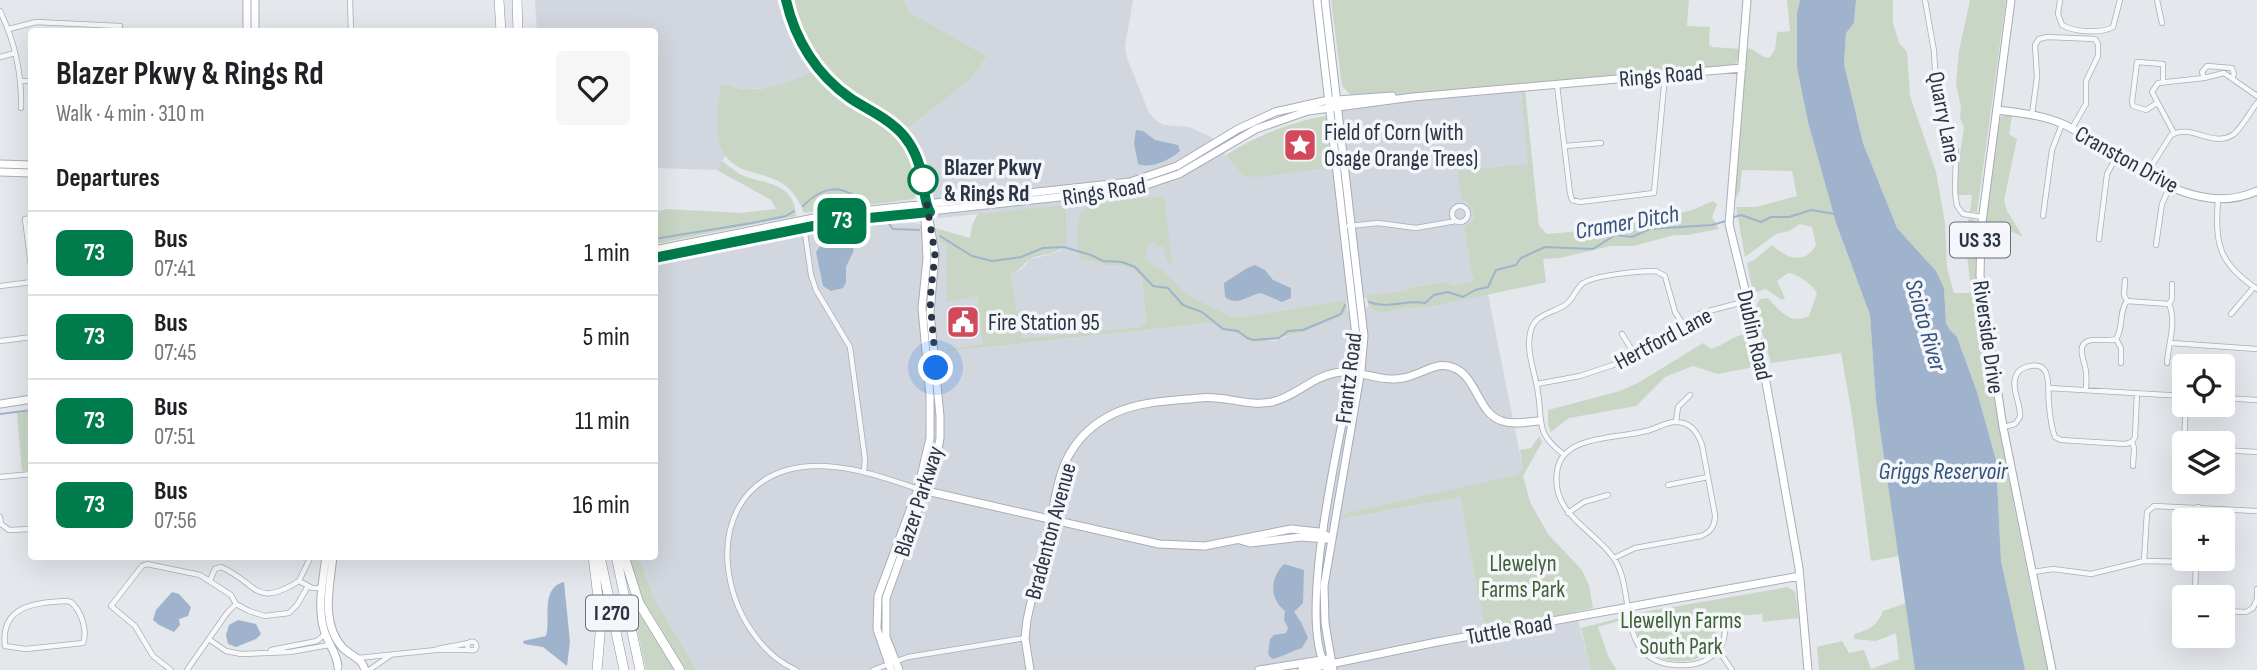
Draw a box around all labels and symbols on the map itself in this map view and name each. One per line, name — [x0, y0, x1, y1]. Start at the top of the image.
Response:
street label: Rings Road — [1618, 58, 1704, 94]
street label: Quarry Lane — [1921, 69, 1967, 165]
place label: Field of Corn (with Osage Orange Trees) — [1324, 119, 1478, 173]
street label: Cranston Drive — [2070, 120, 2183, 200]
place icon: Field of Corn (with Osage Orange Trees) — [1281, 126, 1319, 164]
place label: Blazer Pkwy & Rings Rd — [944, 154, 1042, 208]
marker: Blazer Pkwy & Rings Rd — [908, 165, 938, 195]
street label: Rings Road — [1060, 172, 1148, 212]
line badge: 73 — [810, 198, 874, 244]
water label: Cramer Ditch — [1573, 199, 1681, 246]
road number: US 33 — [1950, 222, 2010, 258]
water label: Scioto River — [1899, 276, 1953, 376]
street label: Riverside Drive — [1966, 279, 2010, 396]
street label: Dublin Road — [1730, 288, 1778, 383]
street label: Hertford Lane — [1610, 302, 1717, 376]
public building icon: Fire Station 95 — [944, 303, 982, 341]
place label: Fire Station 95 — [988, 309, 1100, 337]
street label: Frantz Road — [1330, 331, 1368, 425]
your location — [918, 350, 953, 385]
street label: Blazer Parkway — [888, 442, 950, 560]
water label: Griggs Reservoir — [1879, 457, 2009, 486]
street label: Bradenton Avenue — [1019, 460, 1083, 603]
park label: Llewelyn Farms Park — [1481, 550, 1565, 604]
road number: I 270 — [586, 596, 638, 630]
park label: Llewellyn Farms South Park — [1620, 607, 1742, 661]
street label: Tuttle Road — [1464, 609, 1554, 651]

